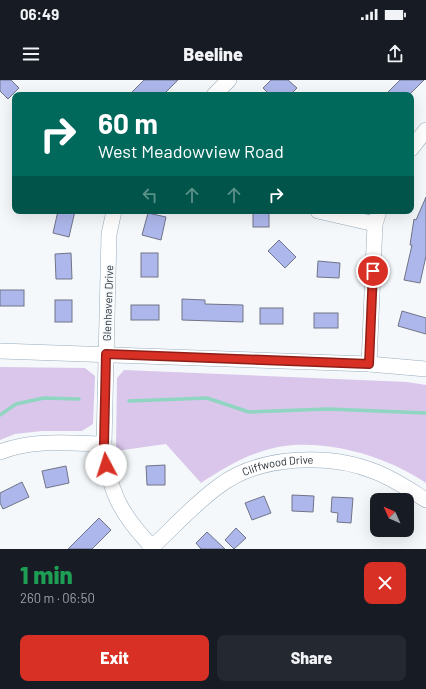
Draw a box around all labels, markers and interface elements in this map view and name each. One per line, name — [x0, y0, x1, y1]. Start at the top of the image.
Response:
text: 06:49 — [20, 5, 59, 23]
icon: menu — [20, 43, 42, 65]
text: Beeline — [183, 43, 243, 65]
icon: share — [384, 43, 406, 65]
text: 60 m — [98, 106, 158, 140]
icon: right — [32, 108, 84, 160]
text: West Meadowview Road — [98, 140, 284, 162]
icon: left — [139, 184, 161, 206]
icon: ahead — [181, 184, 203, 206]
icon: ahead — [223, 184, 245, 206]
icon: right — [265, 184, 287, 206]
pin — [356, 254, 390, 288]
icon: arrive — [362, 260, 384, 282]
street label: Glenhaven Drive — [100, 265, 115, 341]
position arrow — [85, 444, 127, 486]
street label: Cliffwood Drive — [240, 453, 314, 478]
north arrow — [370, 493, 414, 537]
map controls — [370, 493, 414, 537]
text: 1 min — [20, 560, 73, 589]
button: close — [364, 562, 406, 604]
text: 260 m · 06:50 — [20, 590, 95, 606]
button: Exit — [20, 635, 209, 681]
button: Share — [217, 635, 406, 681]

